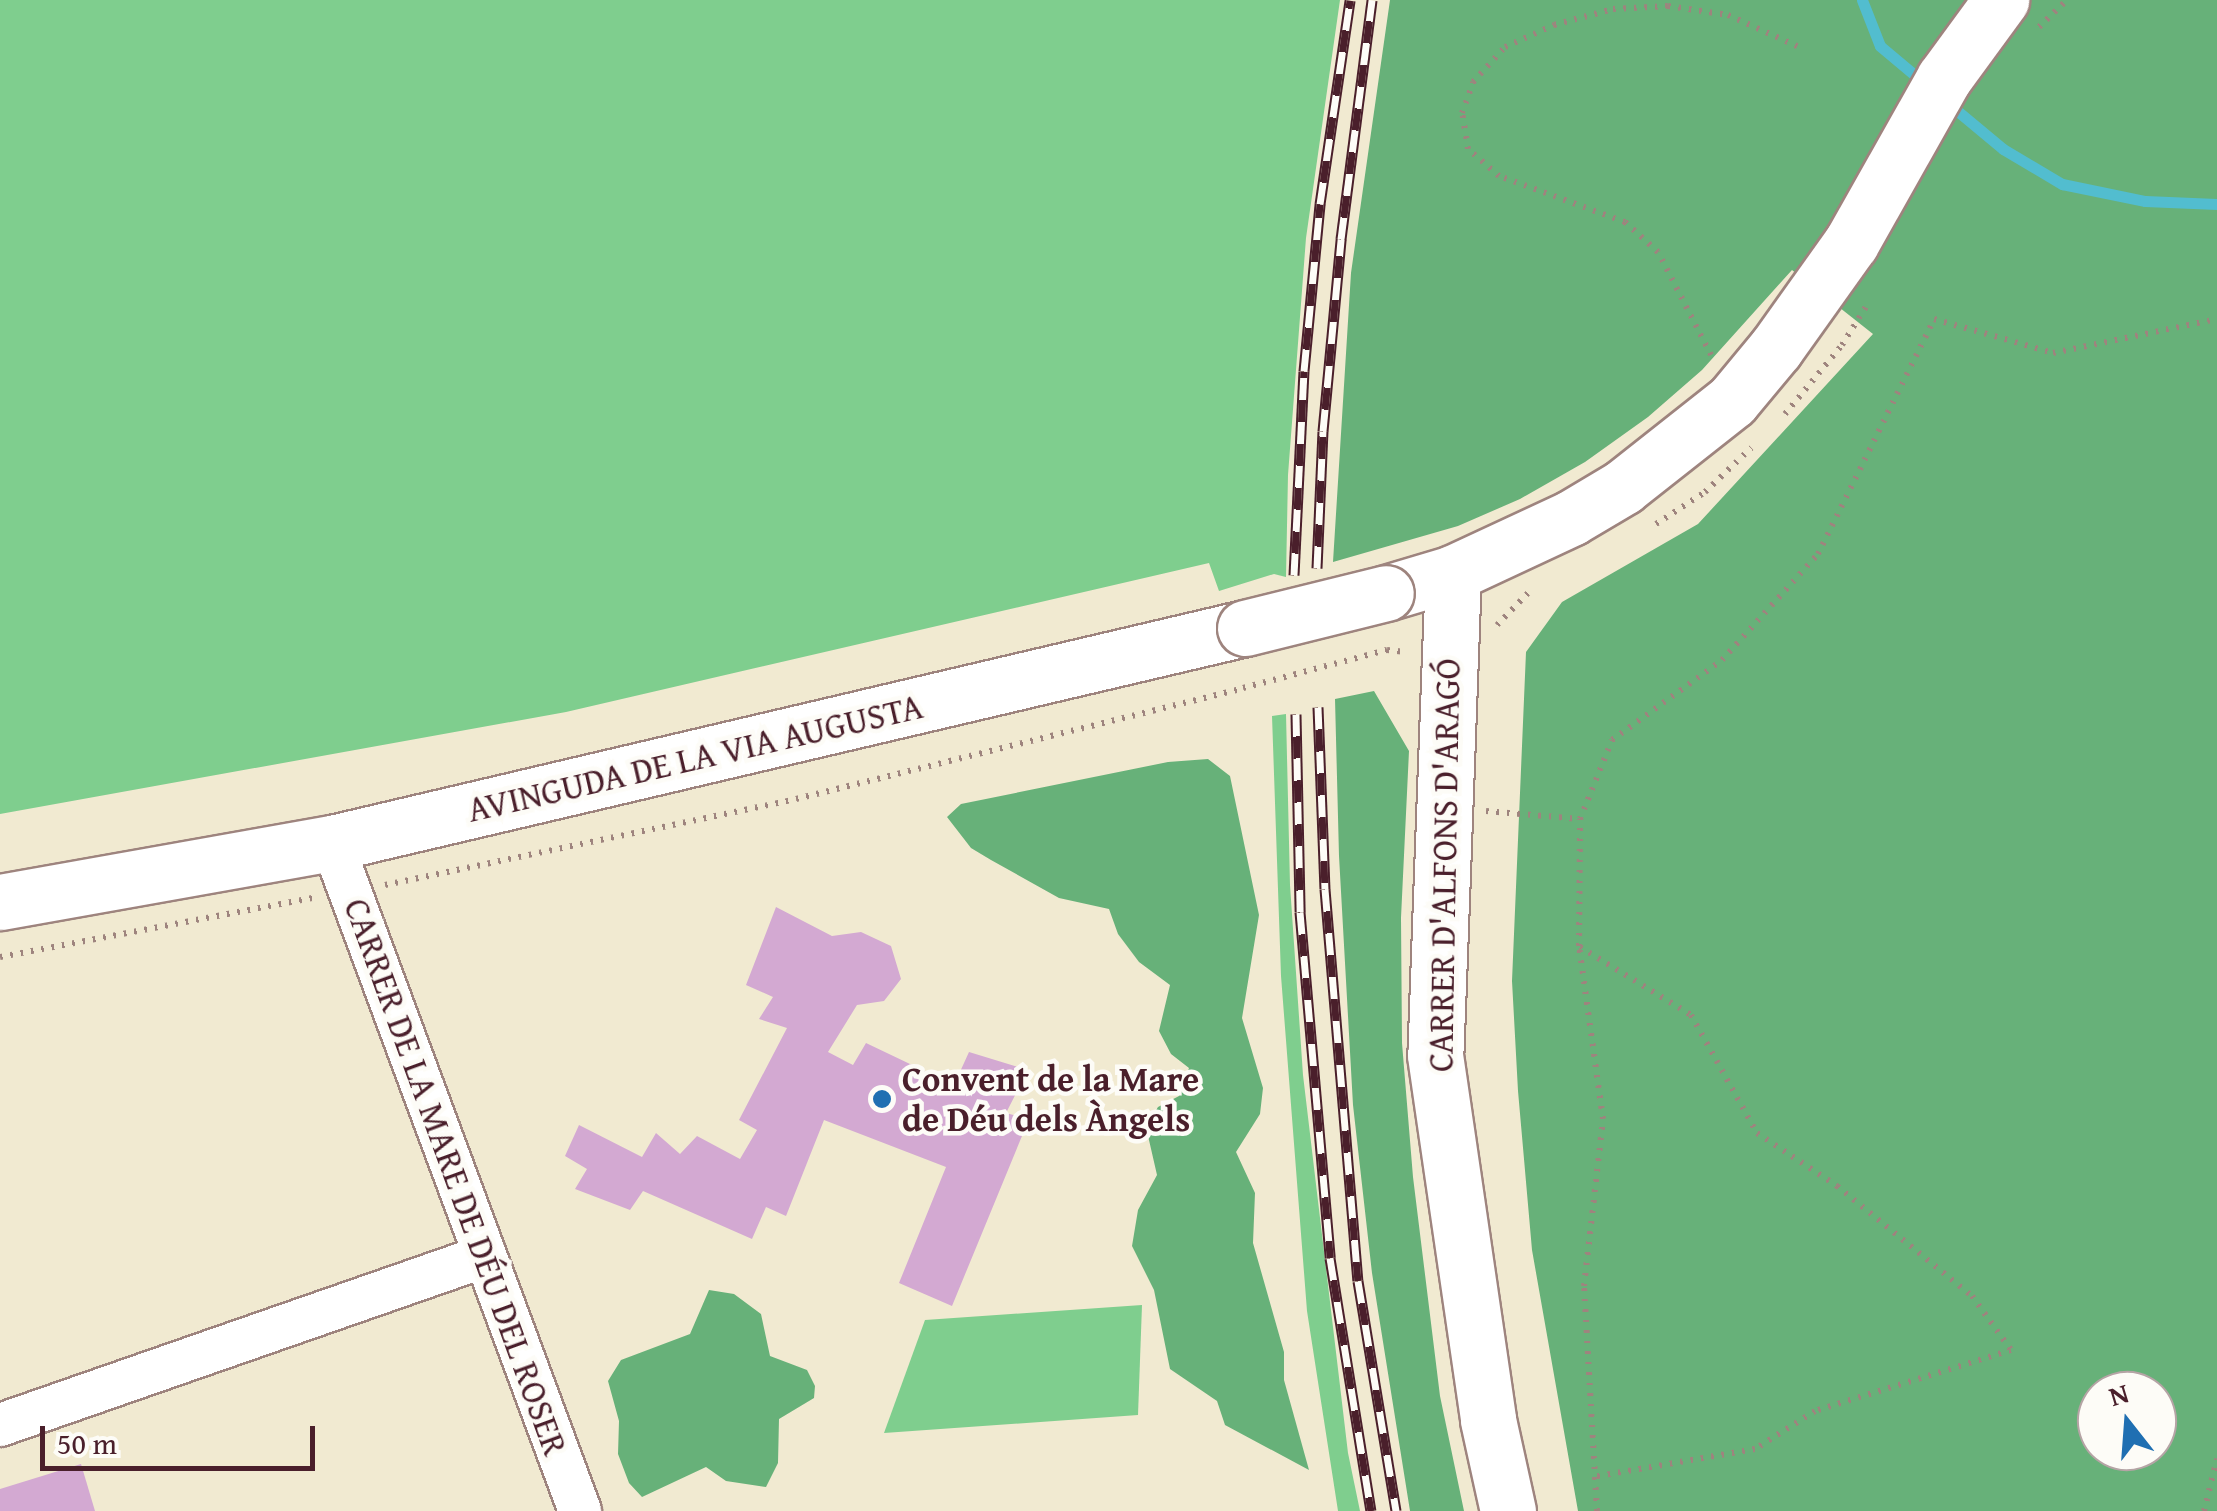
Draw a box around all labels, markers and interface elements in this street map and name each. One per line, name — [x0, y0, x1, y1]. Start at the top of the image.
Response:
street label: CARRER D'ALFONS D'ARAGÓ — [1419, 658, 1469, 1072]
street label: AVINGUDA DE LA VIA AUGUSTA — [463, 685, 927, 831]
street label: CARRER DE LA MARE DE DÉU DEL ROSER — [335, 893, 577, 1461]
place label: Convent de la Mare de Déu dels Àngels — [902, 1058, 1199, 1140]
marker: Convent de la Mare de Déu dels Àngels — [871, 1088, 893, 1110]
north arrow — [2077, 1371, 2177, 1471]
text: N — [2104, 1371, 2134, 1416]
scale bar — [45, 1406, 320, 1468]
text: 50 m — [57, 1421, 117, 1465]

